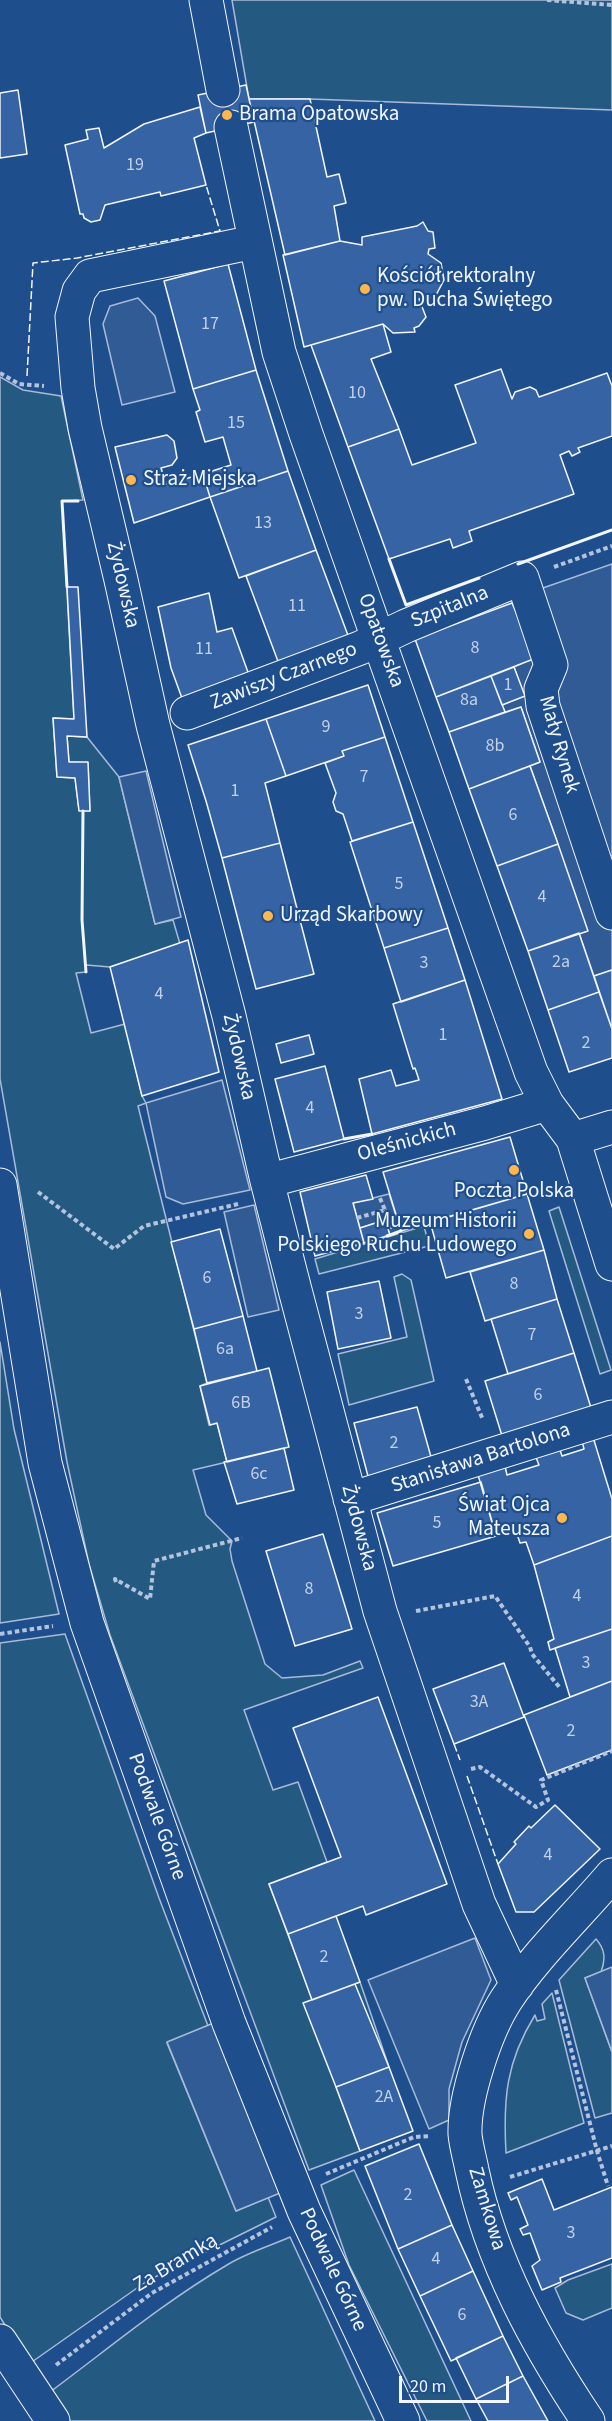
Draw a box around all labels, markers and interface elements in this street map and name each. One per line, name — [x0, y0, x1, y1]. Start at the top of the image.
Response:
place label: Brama Opatowska — [239, 102, 399, 128]
marker: Brama Opatowska — [220, 108, 234, 122]
house number: 19 — [126, 155, 144, 177]
place label: Kościół rektoralny pw. Ducha Świętego — [377, 264, 553, 314]
marker: Kościół rektoralny pw. Ducha Świętego — [358, 282, 372, 296]
house number: 17 — [201, 314, 219, 336]
house number: 10 — [348, 383, 366, 405]
house number: 15 — [227, 413, 245, 435]
place label: Straż Miejska — [143, 467, 257, 493]
marker: Straż Miejska — [124, 473, 138, 487]
house number: 13 — [254, 513, 272, 535]
street label: Żydowska — [100, 539, 144, 631]
street label: Szpitalna — [407, 581, 493, 635]
street label: Opatowska — [351, 590, 409, 692]
house number: 11 — [288, 596, 306, 618]
street label: Zawiszy Czarnego — [207, 637, 361, 717]
house number: 8 — [471, 638, 479, 660]
house number: 11 — [195, 639, 213, 661]
house number: 1 — [504, 675, 512, 697]
house number: 8a — [460, 690, 478, 712]
street label: Mały Rynek — [532, 693, 584, 797]
house number: 9 — [322, 717, 330, 739]
house number: 8b — [486, 736, 504, 758]
house number: 7 — [360, 767, 368, 789]
house number: 1 — [231, 781, 239, 803]
house number: 6 — [509, 805, 517, 827]
house number: 5 — [395, 874, 403, 896]
house number: 4 — [538, 887, 546, 909]
place label: Urząd Skarbowy — [280, 903, 423, 929]
marker: Urząd Skarbowy — [261, 909, 275, 923]
house number: 2a — [552, 952, 570, 974]
house number: 3 — [420, 953, 428, 975]
house number: 4 — [155, 984, 163, 1006]
street label: Żydowska — [216, 1011, 260, 1103]
house number: 1 — [439, 1025, 447, 1047]
house number: 2 — [582, 1033, 590, 1055]
house number: 4 — [306, 1098, 314, 1120]
street label: Oleśnickich — [355, 1118, 459, 1168]
marker: Poczta Polska — [507, 1163, 521, 1177]
place label: Poczta Polska — [454, 1179, 574, 1205]
place label: Muzeum Historii Polskiego Ruchu Ludowego — [277, 1209, 517, 1259]
marker: Muzeum Historii Polskiego Ruchu Ludowego — [522, 1227, 536, 1241]
house number: 6 — [203, 1268, 211, 1290]
house number: 8 — [510, 1274, 518, 1296]
house number: 3 — [355, 1304, 363, 1326]
house number: 7 — [528, 1325, 536, 1347]
house number: 6a — [216, 1339, 234, 1361]
house number: 6 — [534, 1385, 542, 1407]
house number: 6B — [231, 1393, 251, 1415]
street label: Stanisława Bartolona — [388, 1418, 574, 1500]
house number: 2 — [390, 1433, 398, 1455]
house number: 6c — [250, 1464, 268, 1486]
street label: Żydowska — [334, 1482, 382, 1574]
place label: Świat Ojca Mateusza — [458, 1493, 550, 1543]
marker: Świat Ojca Mateusza — [555, 1511, 569, 1525]
house number: 5 — [433, 1513, 441, 1535]
house number: 8 — [305, 1579, 313, 1601]
house number: 4 — [573, 1586, 581, 1608]
house number: 3 — [582, 1653, 590, 1675]
house number: 3A — [470, 1692, 488, 1714]
house number: 2 — [567, 1721, 575, 1743]
street label: Podwale Górne — [121, 1750, 191, 1884]
house number: 4 — [544, 1845, 552, 1867]
house number: 2 — [320, 1947, 328, 1969]
house number: 2A — [375, 2087, 393, 2109]
street label: Zamkowa — [461, 2164, 511, 2254]
house number: 2 — [404, 2185, 412, 2207]
street label: Podwale Górne — [292, 2204, 372, 2336]
house number: 3 — [567, 2223, 575, 2245]
street label: Za Bramką — [129, 2229, 223, 2299]
house number: 4 — [432, 2249, 440, 2271]
house number: 6 — [458, 2305, 466, 2327]
scale bar — [402, 2364, 512, 2402]
text: 20 m — [410, 2374, 446, 2399]

